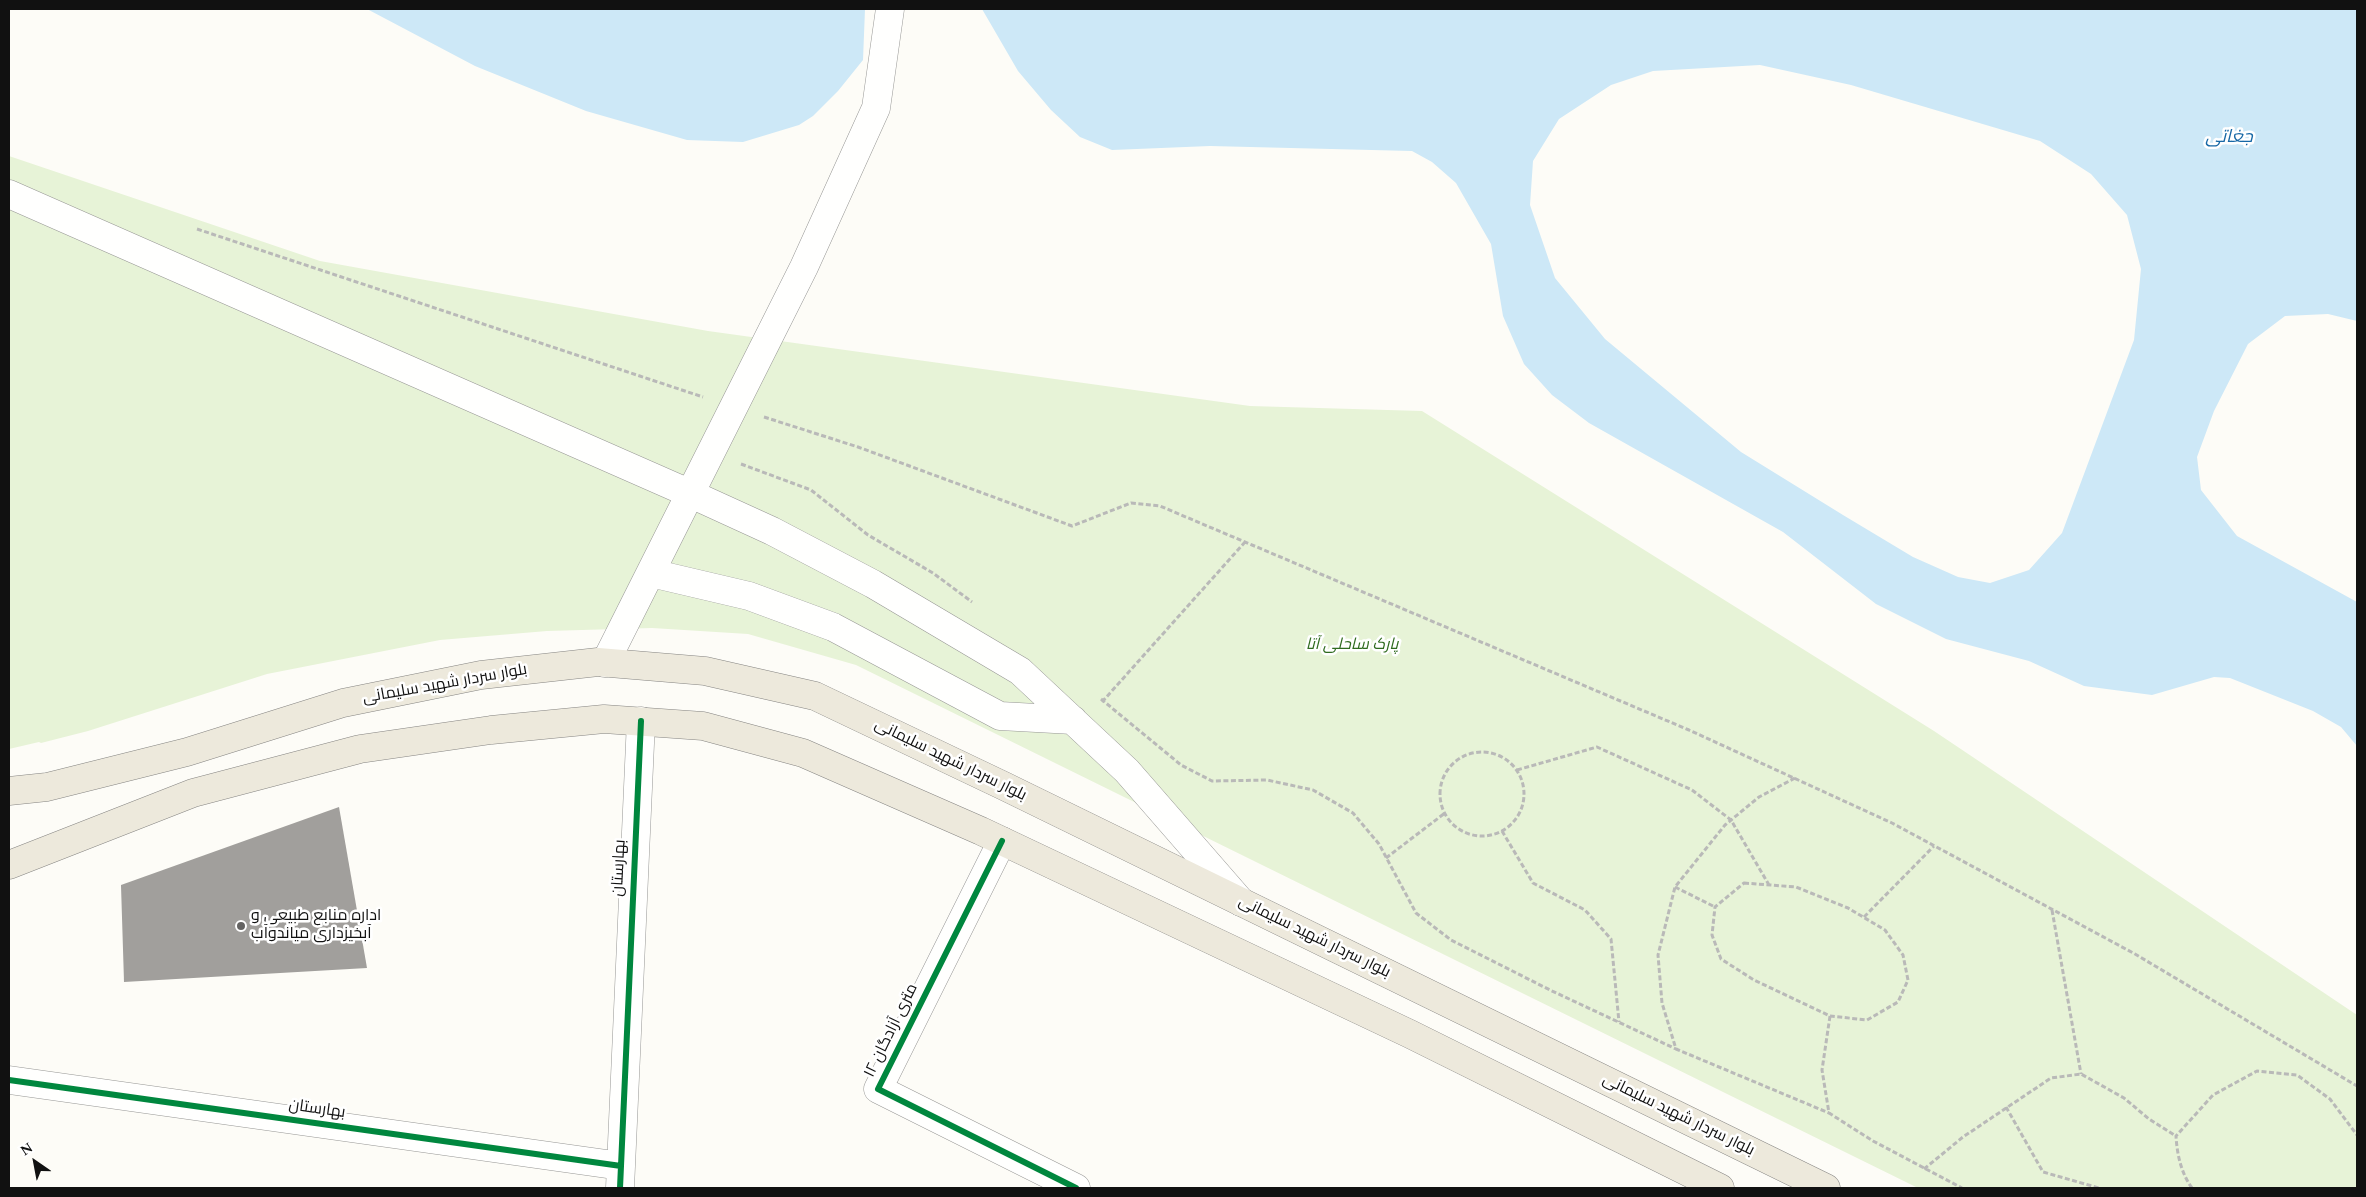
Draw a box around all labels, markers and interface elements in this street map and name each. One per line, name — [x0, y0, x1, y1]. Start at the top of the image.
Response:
water label: جغاتی — [2205, 127, 2253, 149]
park label: پارک ساحلی آتا — [1306, 636, 1398, 656]
street label: بلوار سردار شهید سلیمانی — [361, 661, 529, 709]
street label: بلوار سردار شهید سلیمانی — [871, 716, 1029, 806]
street label: بهارستان — [609, 839, 631, 897]
street label: بلوار سردار شهید سلیمانی — [1235, 893, 1393, 983]
place label: اداره منابع طبیعی و آبخیزداری میاندوآب — [251, 907, 381, 945]
marker: اداره منابع طبیعی و آبخیزداری میاندوآب — [235, 920, 247, 932]
street label: ۱۲ متری آزادگان — [861, 981, 923, 1081]
street label: بلوار سردار شهید سلیمانی — [1599, 1071, 1757, 1161]
street label: بهارستان — [287, 1097, 347, 1123]
north arrow — [10, 1137, 60, 1187]
text: N — [16, 1137, 37, 1161]

